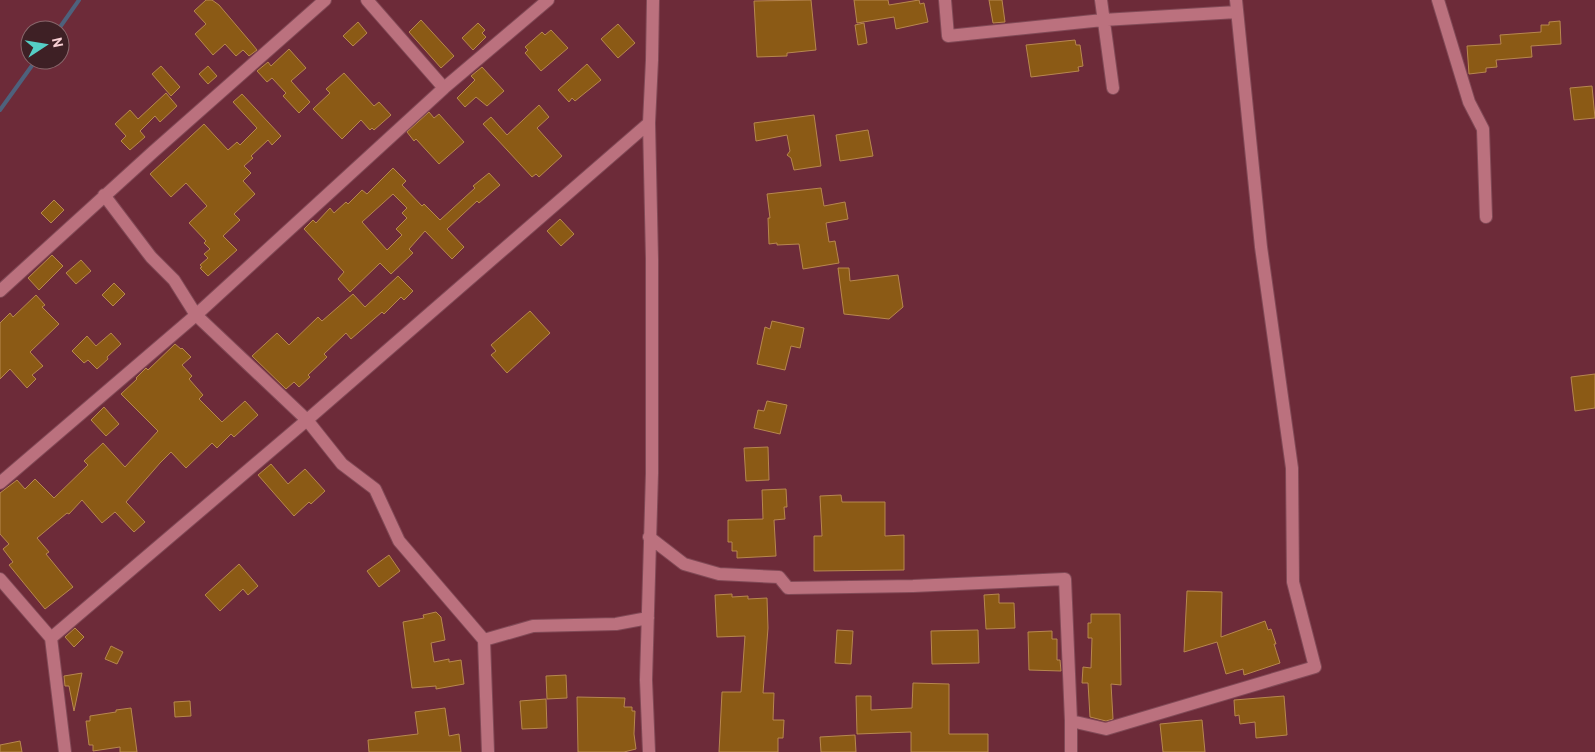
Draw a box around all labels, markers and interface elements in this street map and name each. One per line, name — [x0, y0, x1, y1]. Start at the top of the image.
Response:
north arrow — [20, 20, 70, 70]
text: N — [47, 36, 66, 49]

